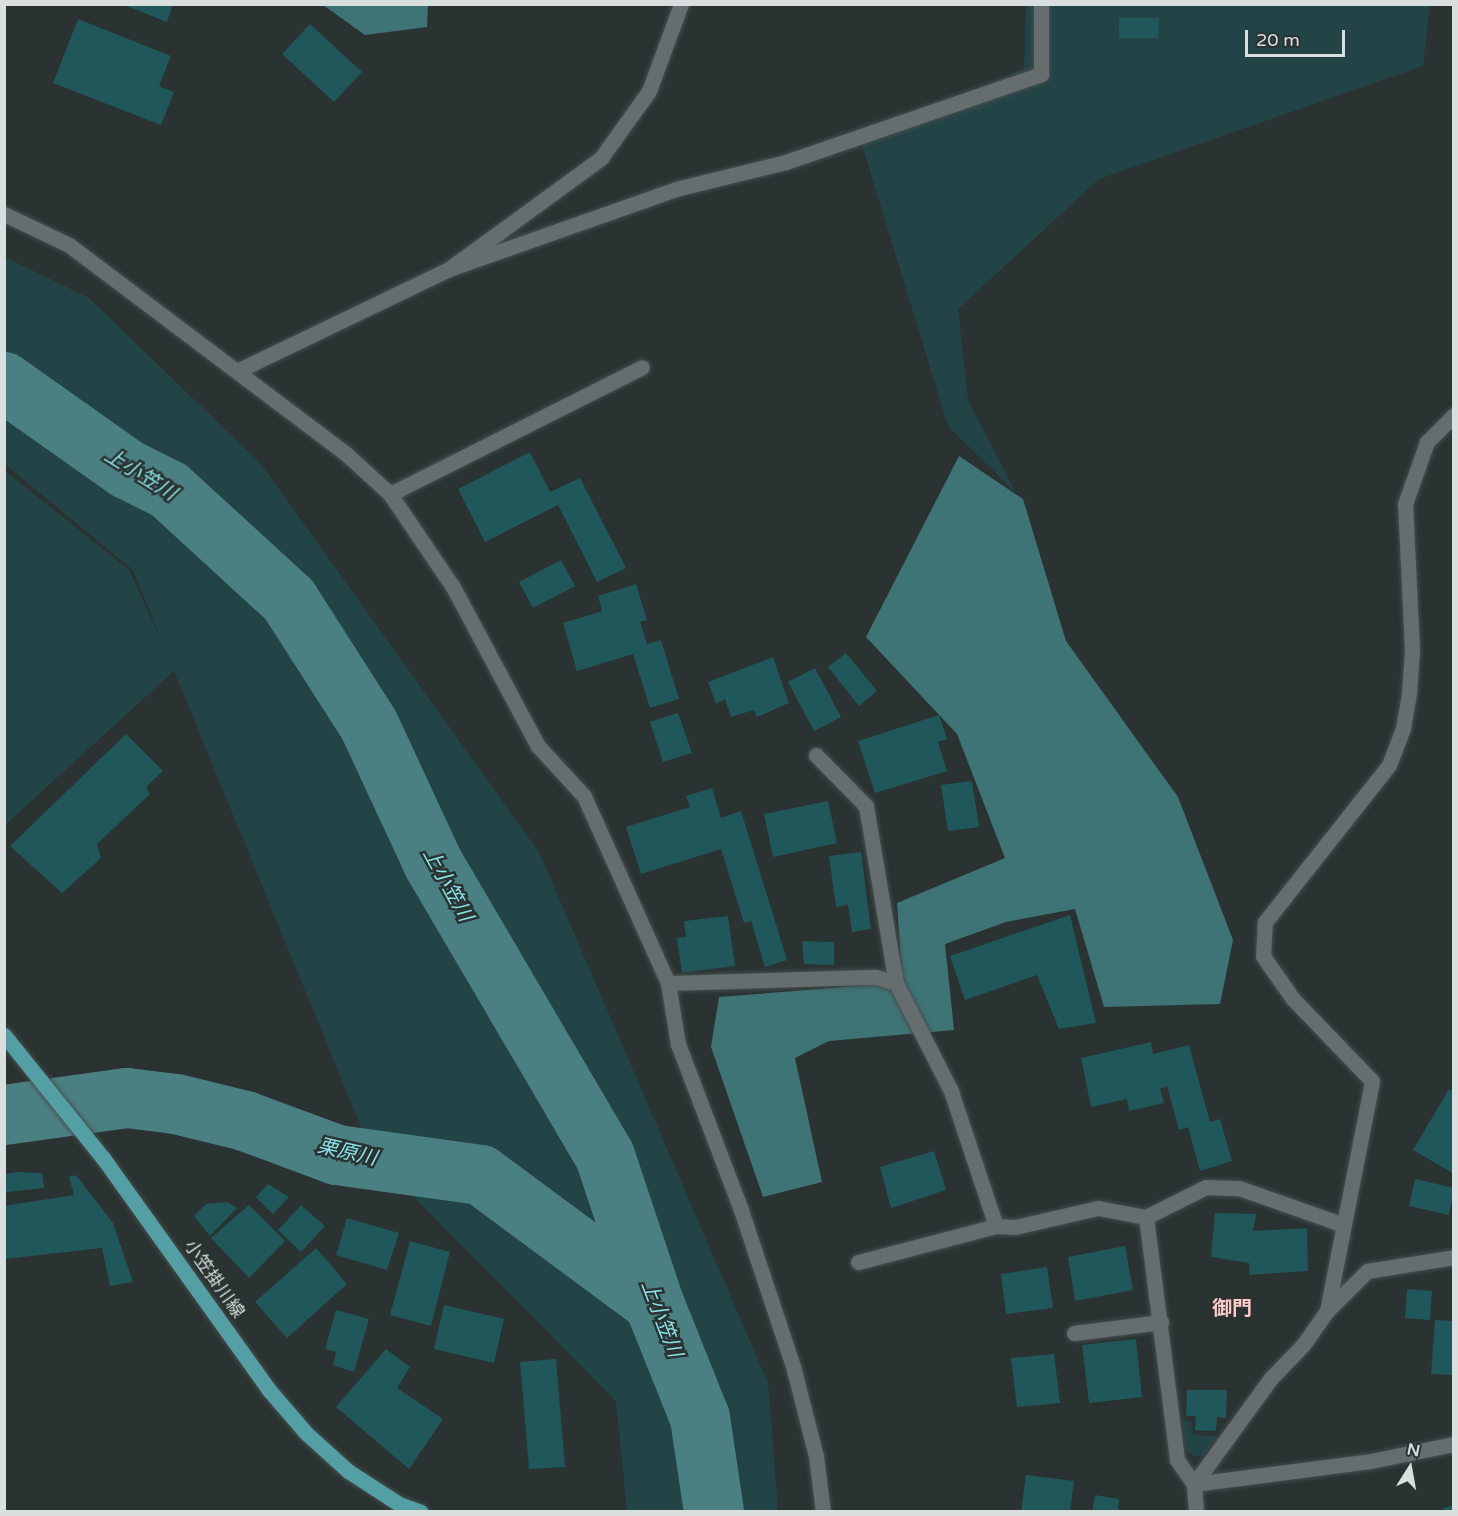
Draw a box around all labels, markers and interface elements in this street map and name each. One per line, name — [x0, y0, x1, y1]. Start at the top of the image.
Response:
scale bar — [1248, 18, 1348, 56]
text: 20 m — [1256, 29, 1300, 51]
water label: 上小笠川 — [100, 444, 180, 506]
water label: 上小笠川 — [417, 844, 477, 926]
water label: 栗原川 — [315, 1135, 379, 1171]
street label: 小笠掛川線 — [179, 1236, 249, 1322]
water label: 上小笠川 — [635, 1277, 687, 1361]
district label: 御門 — [1212, 1297, 1252, 1321]
north arrow — [1380, 1438, 1440, 1498]
text: N — [1405, 1439, 1422, 1461]

